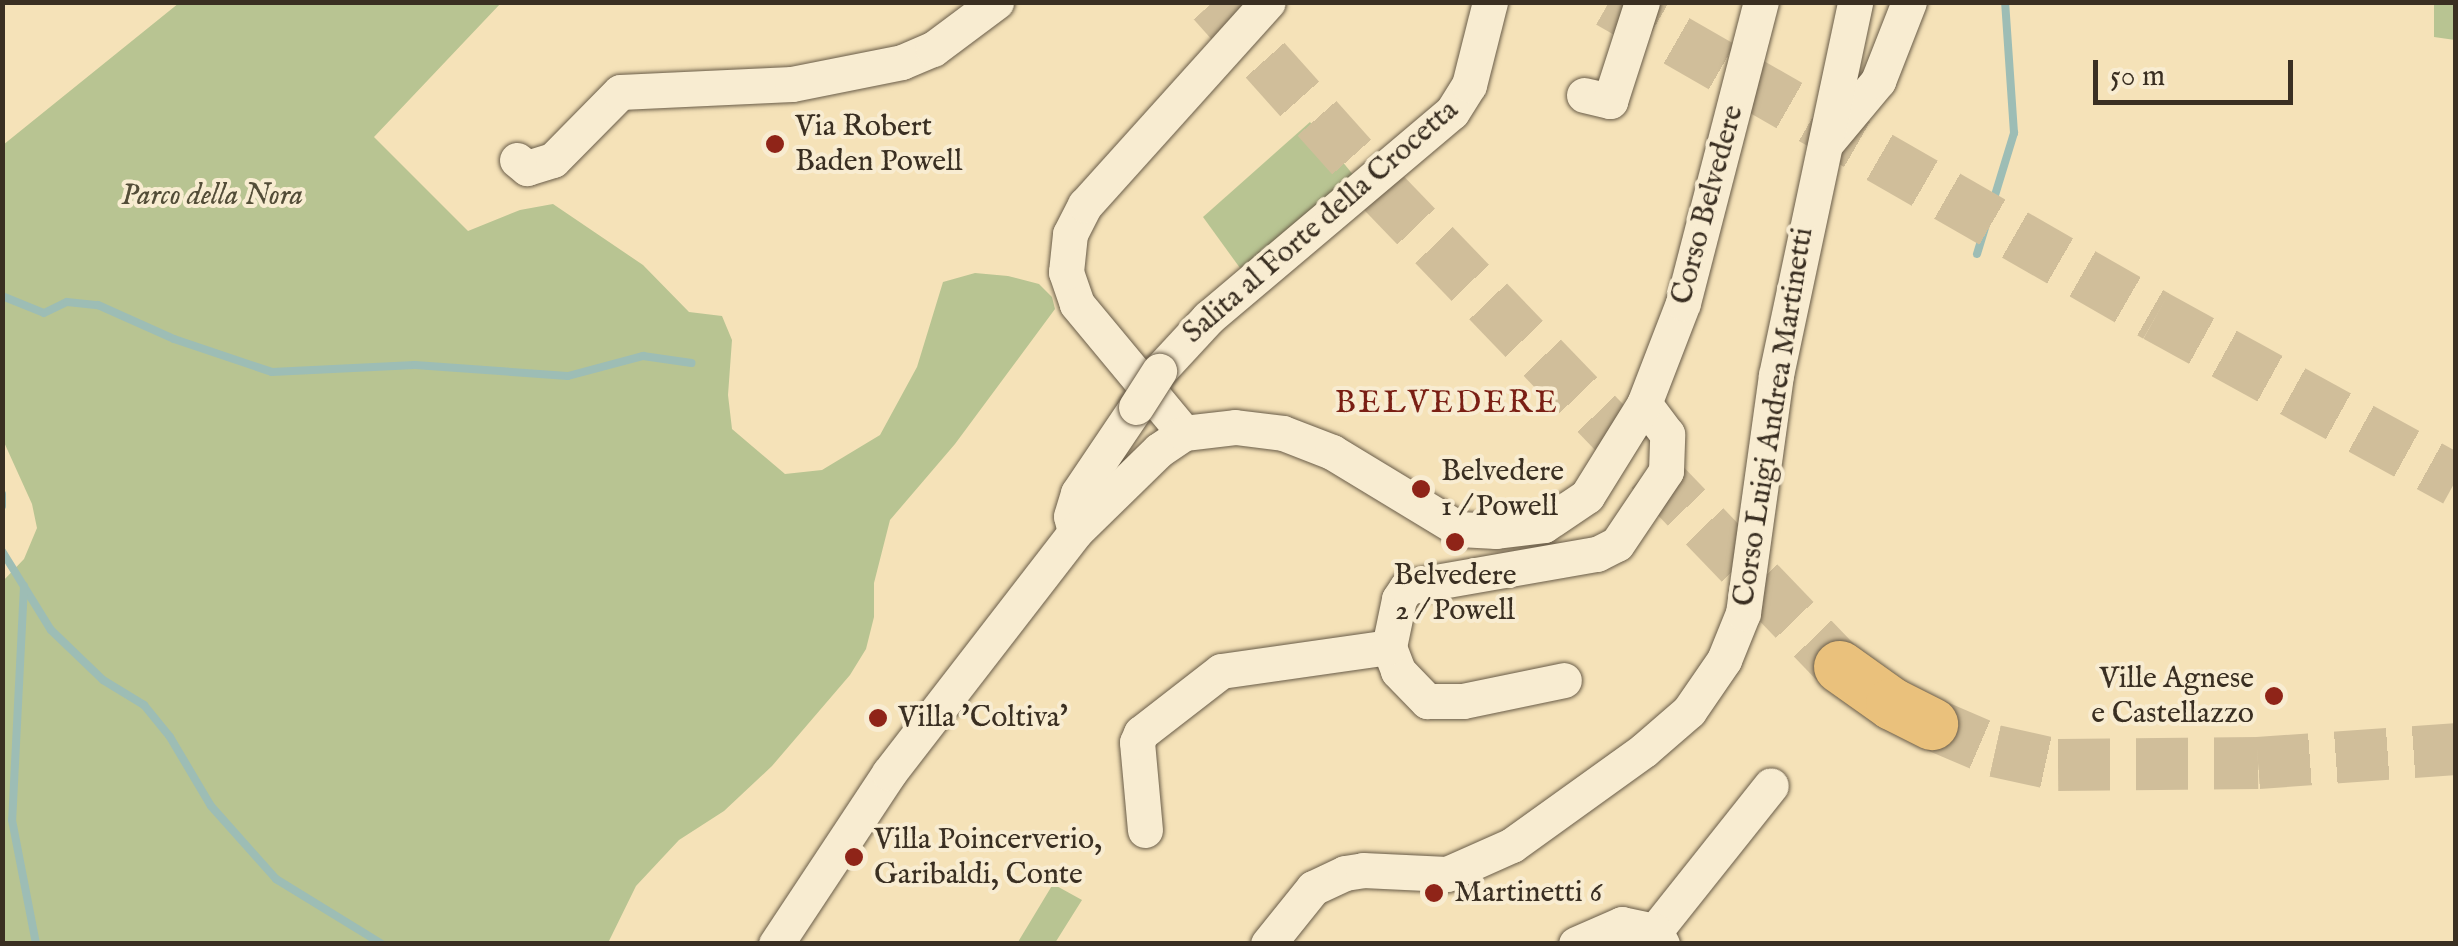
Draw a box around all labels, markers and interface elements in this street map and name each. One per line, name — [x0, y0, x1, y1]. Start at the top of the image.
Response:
scale bar — [2098, 40, 2298, 102]
text: 50 m — [2110, 58, 2165, 96]
street label: Salita al Forte della Crocetta — [1176, 93, 1466, 351]
street label: Corso Belvedere — [1664, 101, 1752, 309]
place label: Via Robert Baden Powell — [795, 109, 963, 180]
marker: Via Robert Baden Powell — [764, 133, 786, 155]
park label: Parco della Nora — [121, 178, 303, 214]
street label: Corso Luigi Andrea Martinetti — [1726, 225, 1822, 609]
district label: BELVEDERE — [1335, 385, 1559, 423]
place label: Belvedere 1 / Powell — [1441, 454, 1564, 524]
marker: Belvedere 1 / Powell — [1410, 478, 1432, 500]
marker: Belvedere 2 / Powell — [1444, 531, 1466, 553]
place label: Belvedere 2 / Powell — [1394, 558, 1516, 628]
place label: Ville Agnese e Castellazzo — [2091, 661, 2254, 732]
marker: Ville Agnese e Castellazzo — [2263, 685, 2285, 707]
place label: Villa 'Coltiva' — [898, 700, 1068, 736]
marker: Villa 'Coltiva' — [867, 707, 889, 729]
place label: Villa Poincerverio, Garibaldi, Conte — [874, 822, 1102, 892]
marker: Villa Poincerverio, Garibaldi, Conte — [843, 846, 865, 868]
place label: Martinetti 6 — [1454, 875, 1602, 911]
marker: Martinetti 6 — [1423, 882, 1445, 904]

